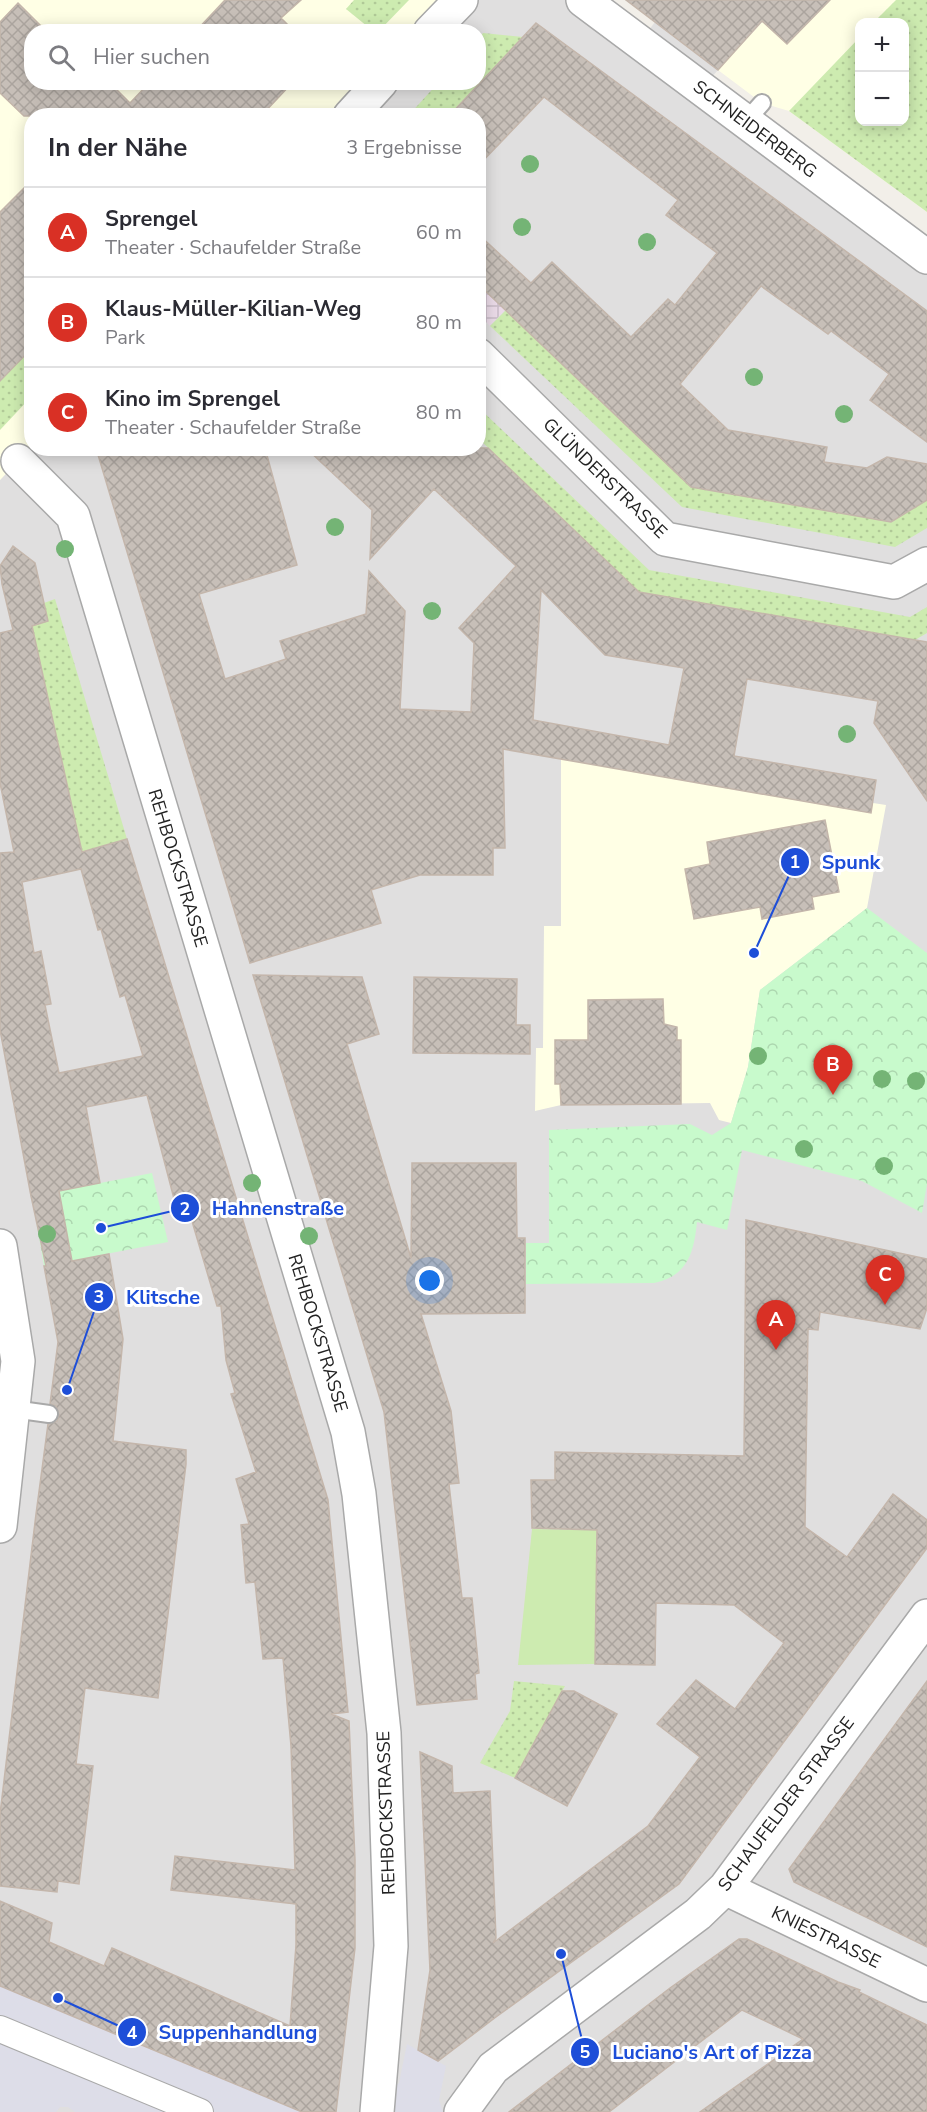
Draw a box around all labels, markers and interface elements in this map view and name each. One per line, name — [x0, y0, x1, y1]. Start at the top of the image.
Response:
map controls — [855, 18, 909, 126]
button: + — [855, 18, 909, 72]
search box — [24, 24, 486, 90]
icon: search — [45, 41, 78, 74]
text: Hier suchen — [93, 42, 210, 72]
button: − — [855, 72, 909, 126]
street label: SCHNEIDERBERG — [688, 75, 822, 183]
text: In der Nähe — [48, 130, 187, 165]
text: 3 Ergebnisse — [346, 134, 462, 161]
text: Sprengel — [105, 204, 198, 234]
text: A — [60, 219, 75, 246]
text: 60 m — [416, 219, 462, 246]
text: Theater · Schaufelder Straße — [105, 234, 361, 261]
text: Klaus-Müller-Kilian-Weg — [105, 294, 362, 324]
text: B — [61, 309, 74, 336]
text: 80 m — [416, 309, 462, 336]
text: Park — [105, 324, 145, 351]
text: Kino im Sprengel — [105, 384, 280, 414]
text: C — [61, 399, 74, 426]
text: 80 m — [416, 399, 462, 426]
street label: GLÜNDERSTRASSE — [538, 412, 672, 544]
text: Theater · Schaufelder Straße — [105, 414, 361, 441]
street label: REHBOCKSTRASSE — [143, 786, 213, 950]
callout: Spunk — [780, 843, 893, 881]
text: Spunk — [822, 849, 882, 876]
text: 1 — [790, 850, 800, 874]
pin: B — [814, 1046, 852, 1095]
callout: Hahnenstraße — [170, 1189, 356, 1227]
text: Hahnenstraße — [212, 1195, 344, 1222]
text: 2 — [180, 1197, 190, 1221]
street label: REHBOCKSTRASSE — [283, 1251, 353, 1415]
pin: C — [866, 1256, 904, 1305]
your location — [415, 1266, 444, 1295]
callout: Klitsche — [84, 1278, 212, 1316]
text: Klitsche — [126, 1284, 200, 1311]
text: 3 — [94, 1285, 104, 1309]
pin: A — [756, 1300, 796, 1350]
street label: SCHAUFELDER STRASSE — [712, 1712, 860, 1896]
street label: REHBOCKSTRASSE — [371, 1731, 401, 1895]
street label: KNIESTRASSE — [767, 1900, 885, 1974]
callout: Suppenhandlung — [117, 2013, 330, 2051]
text: Suppenhandlung — [159, 2019, 317, 2046]
text: 4 — [127, 2021, 138, 2045]
callout: Luciano's Art of Pizza — [570, 2033, 824, 2071]
text: Luciano's Art of Pizza — [612, 2039, 812, 2066]
text: 5 — [580, 2040, 591, 2064]

